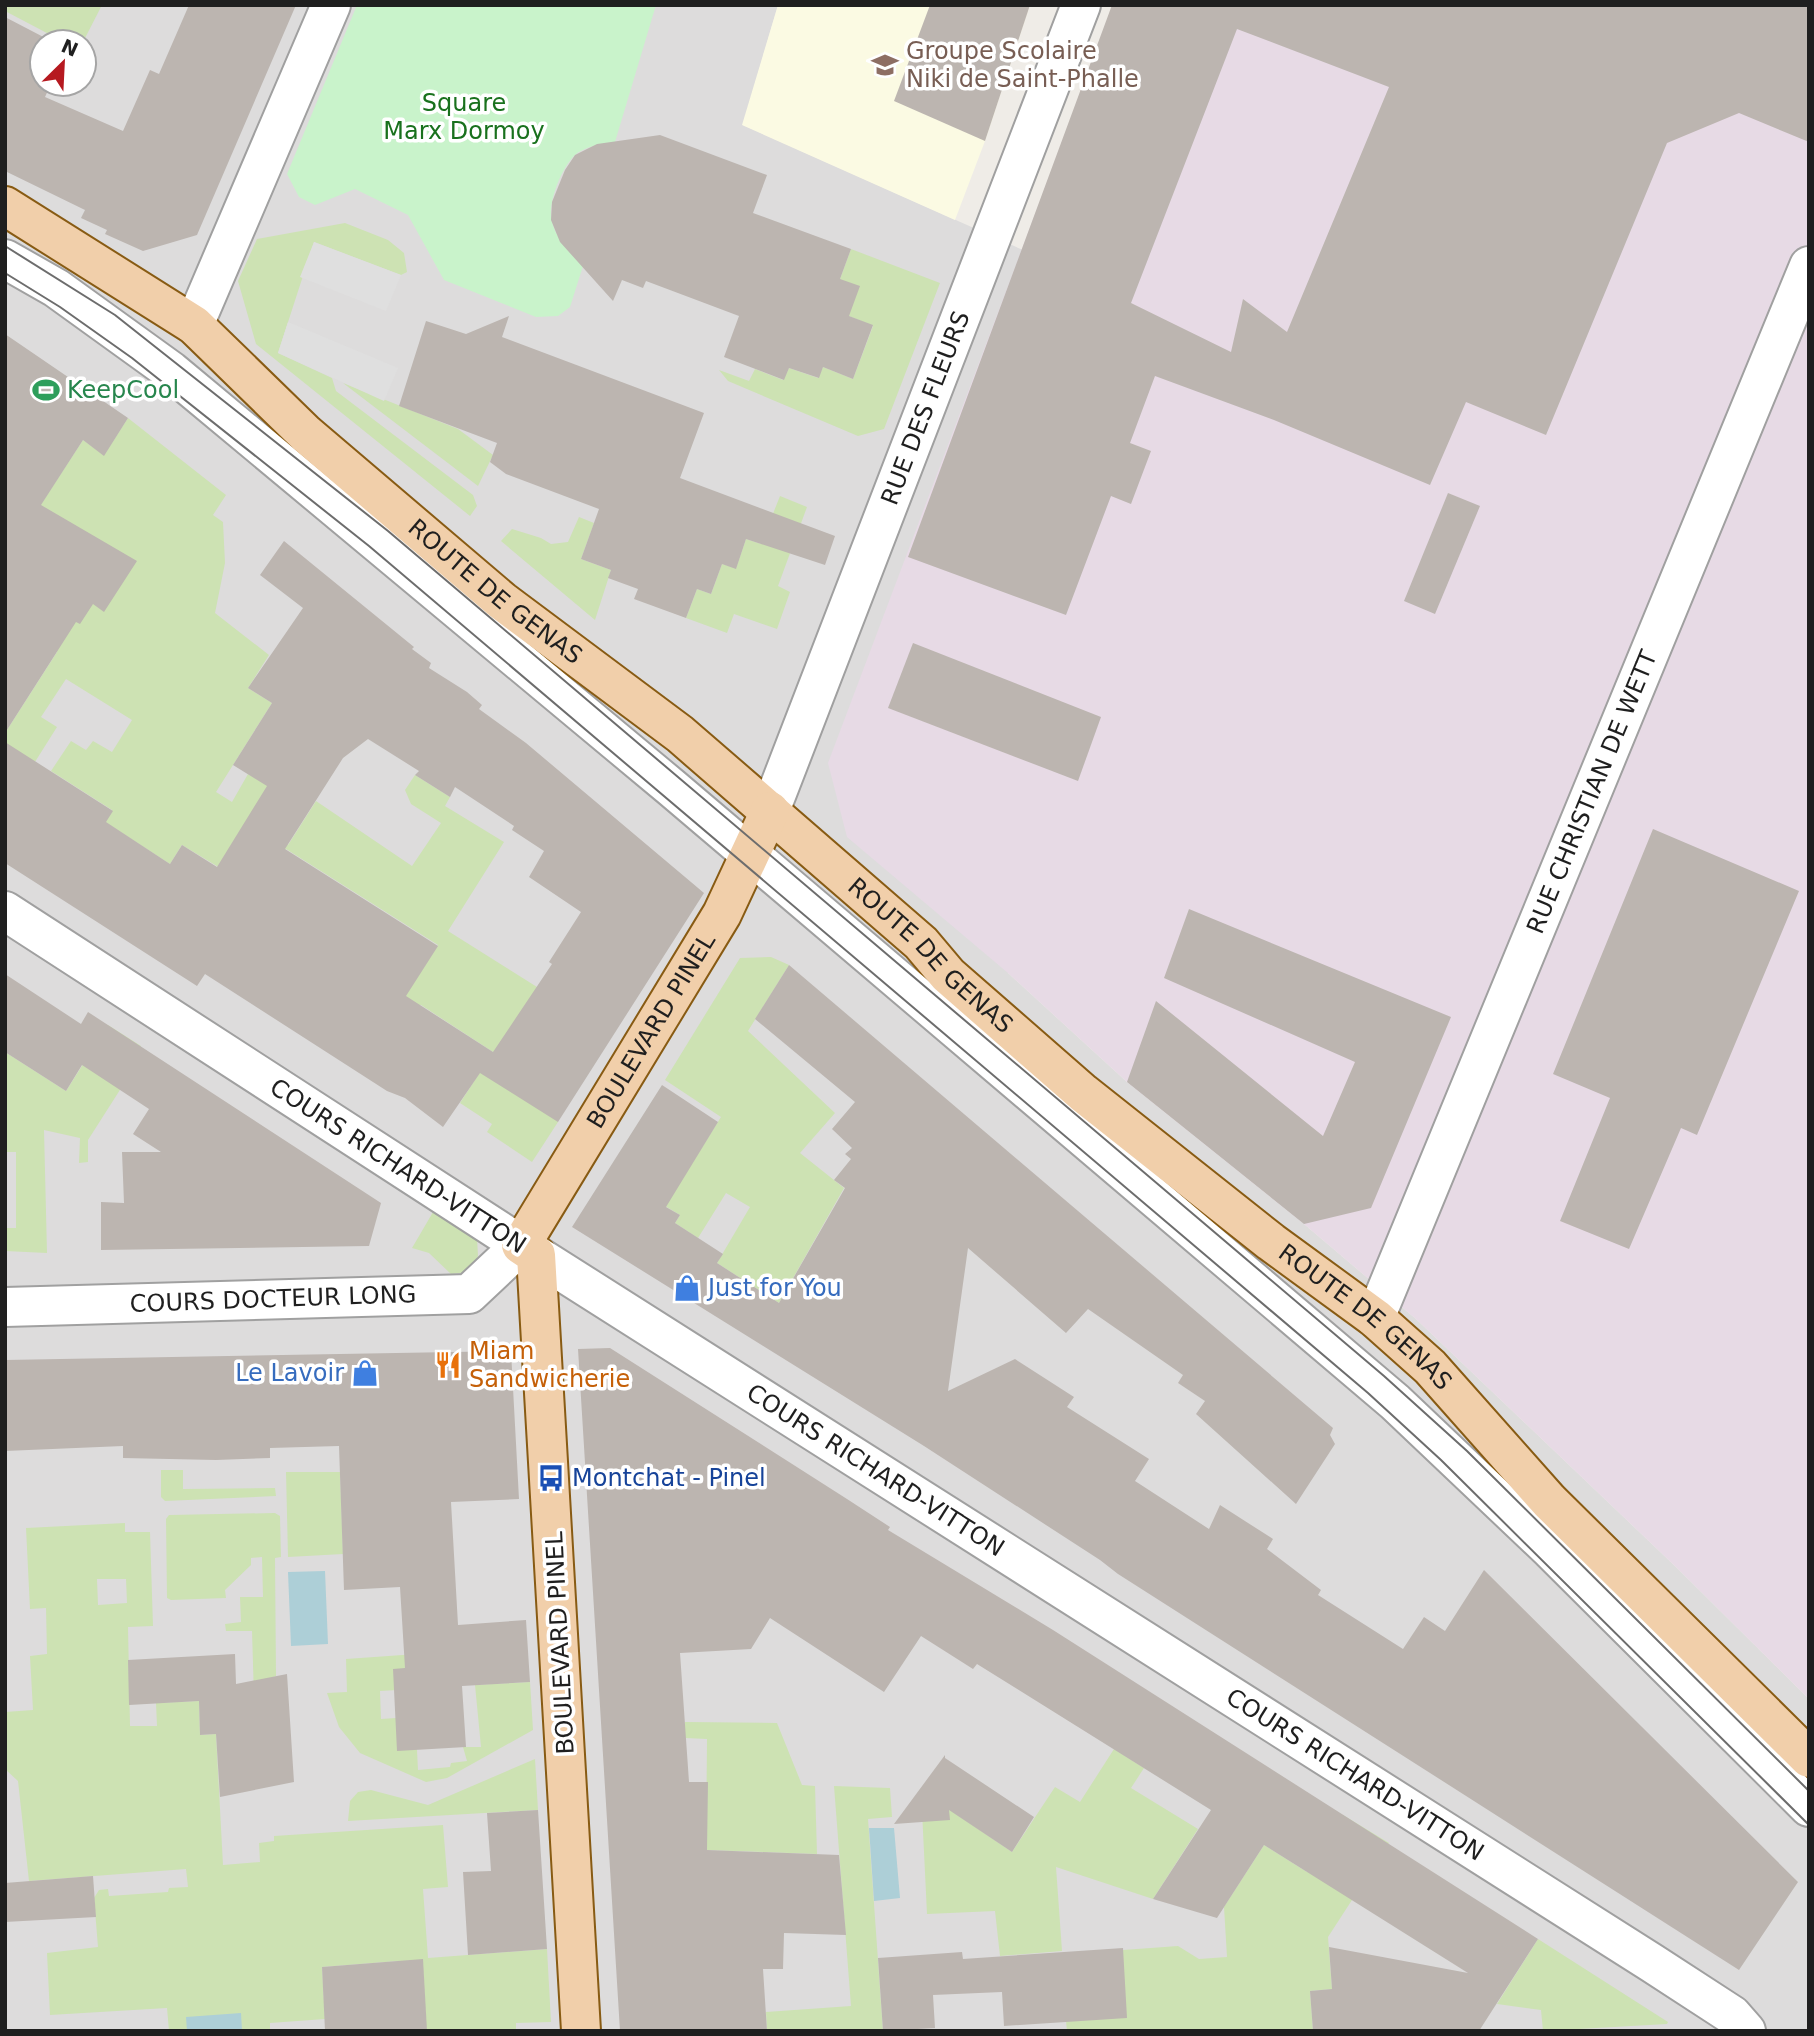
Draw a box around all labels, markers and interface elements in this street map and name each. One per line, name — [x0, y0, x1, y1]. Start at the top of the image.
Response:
north arrow — [28, 28, 98, 98]
text: N — [58, 34, 82, 61]
place label: Groupe Scolaire Niki de Saint-Phalle — [906, 37, 1139, 93]
school or university icon: Groupe Scolaire Niki de Saint-Phalle — [870, 50, 900, 80]
park label: Square Marx Dormoy — [383, 89, 545, 145]
street label: RUE DES FLEURS — [875, 307, 976, 509]
sports icon: KeepCool — [31, 375, 61, 405]
place label: KeepCool — [67, 376, 179, 404]
street label: ROUTE DE GENAS — [403, 513, 588, 670]
street label: RUE CHRISTIAN DE WETT — [1521, 646, 1663, 938]
street label: ROUTE DE GENAS — [842, 872, 1019, 1039]
street label: BOULEVARD PINEL — [581, 928, 721, 1133]
street label: COURS RICHARD-VITTON — [265, 1073, 531, 1259]
street label: ROUTE DE GENAS — [1273, 1238, 1458, 1396]
shop icon: Just for You — [672, 1273, 702, 1303]
place label: Just for You — [706, 1274, 842, 1302]
street label: COURS DOCTEUR LONG — [129, 1280, 417, 1318]
place label: Miam Sandwicherie — [469, 1337, 630, 1393]
restaurant icon: Miam Sandwicherie — [433, 1350, 463, 1380]
shop icon: Le Lavoir — [350, 1358, 380, 1388]
place label: Le Lavoir — [235, 1359, 344, 1387]
street label: COURS RICHARD-VITTON — [742, 1378, 1009, 1562]
bus stop icon: Montchat - Pinel — [536, 1463, 566, 1493]
place label: Montchat - Pinel — [572, 1464, 766, 1492]
street label: BOULEVARD PINEL — [540, 1530, 580, 1755]
street label: COURS RICHARD-VITTON — [1221, 1683, 1489, 1867]

